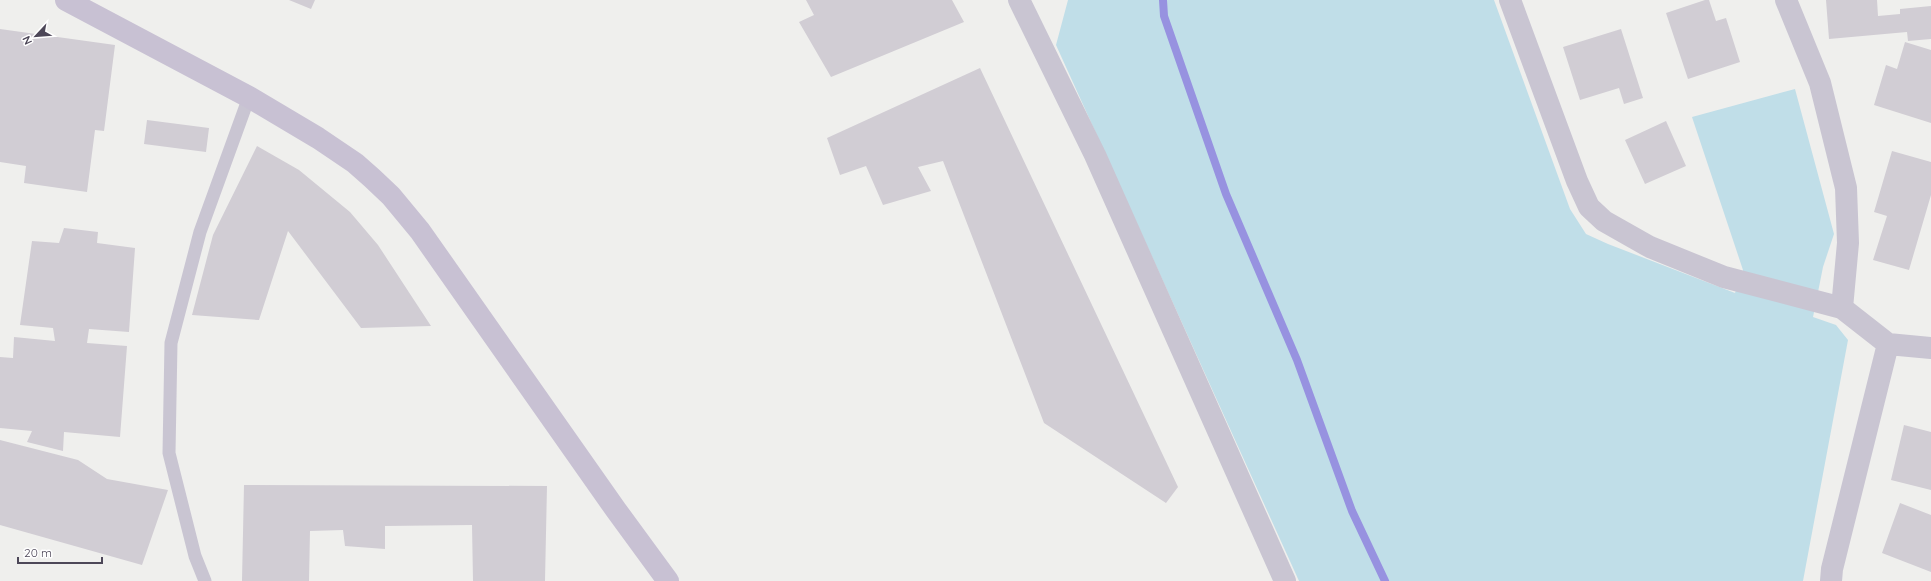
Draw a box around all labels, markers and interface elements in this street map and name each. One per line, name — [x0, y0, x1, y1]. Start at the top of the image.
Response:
north arrow — [16, 16, 56, 56]
text: N — [19, 34, 35, 47]
scale bar — [18, 539, 102, 565]
text: 20 m — [24, 545, 52, 560]

